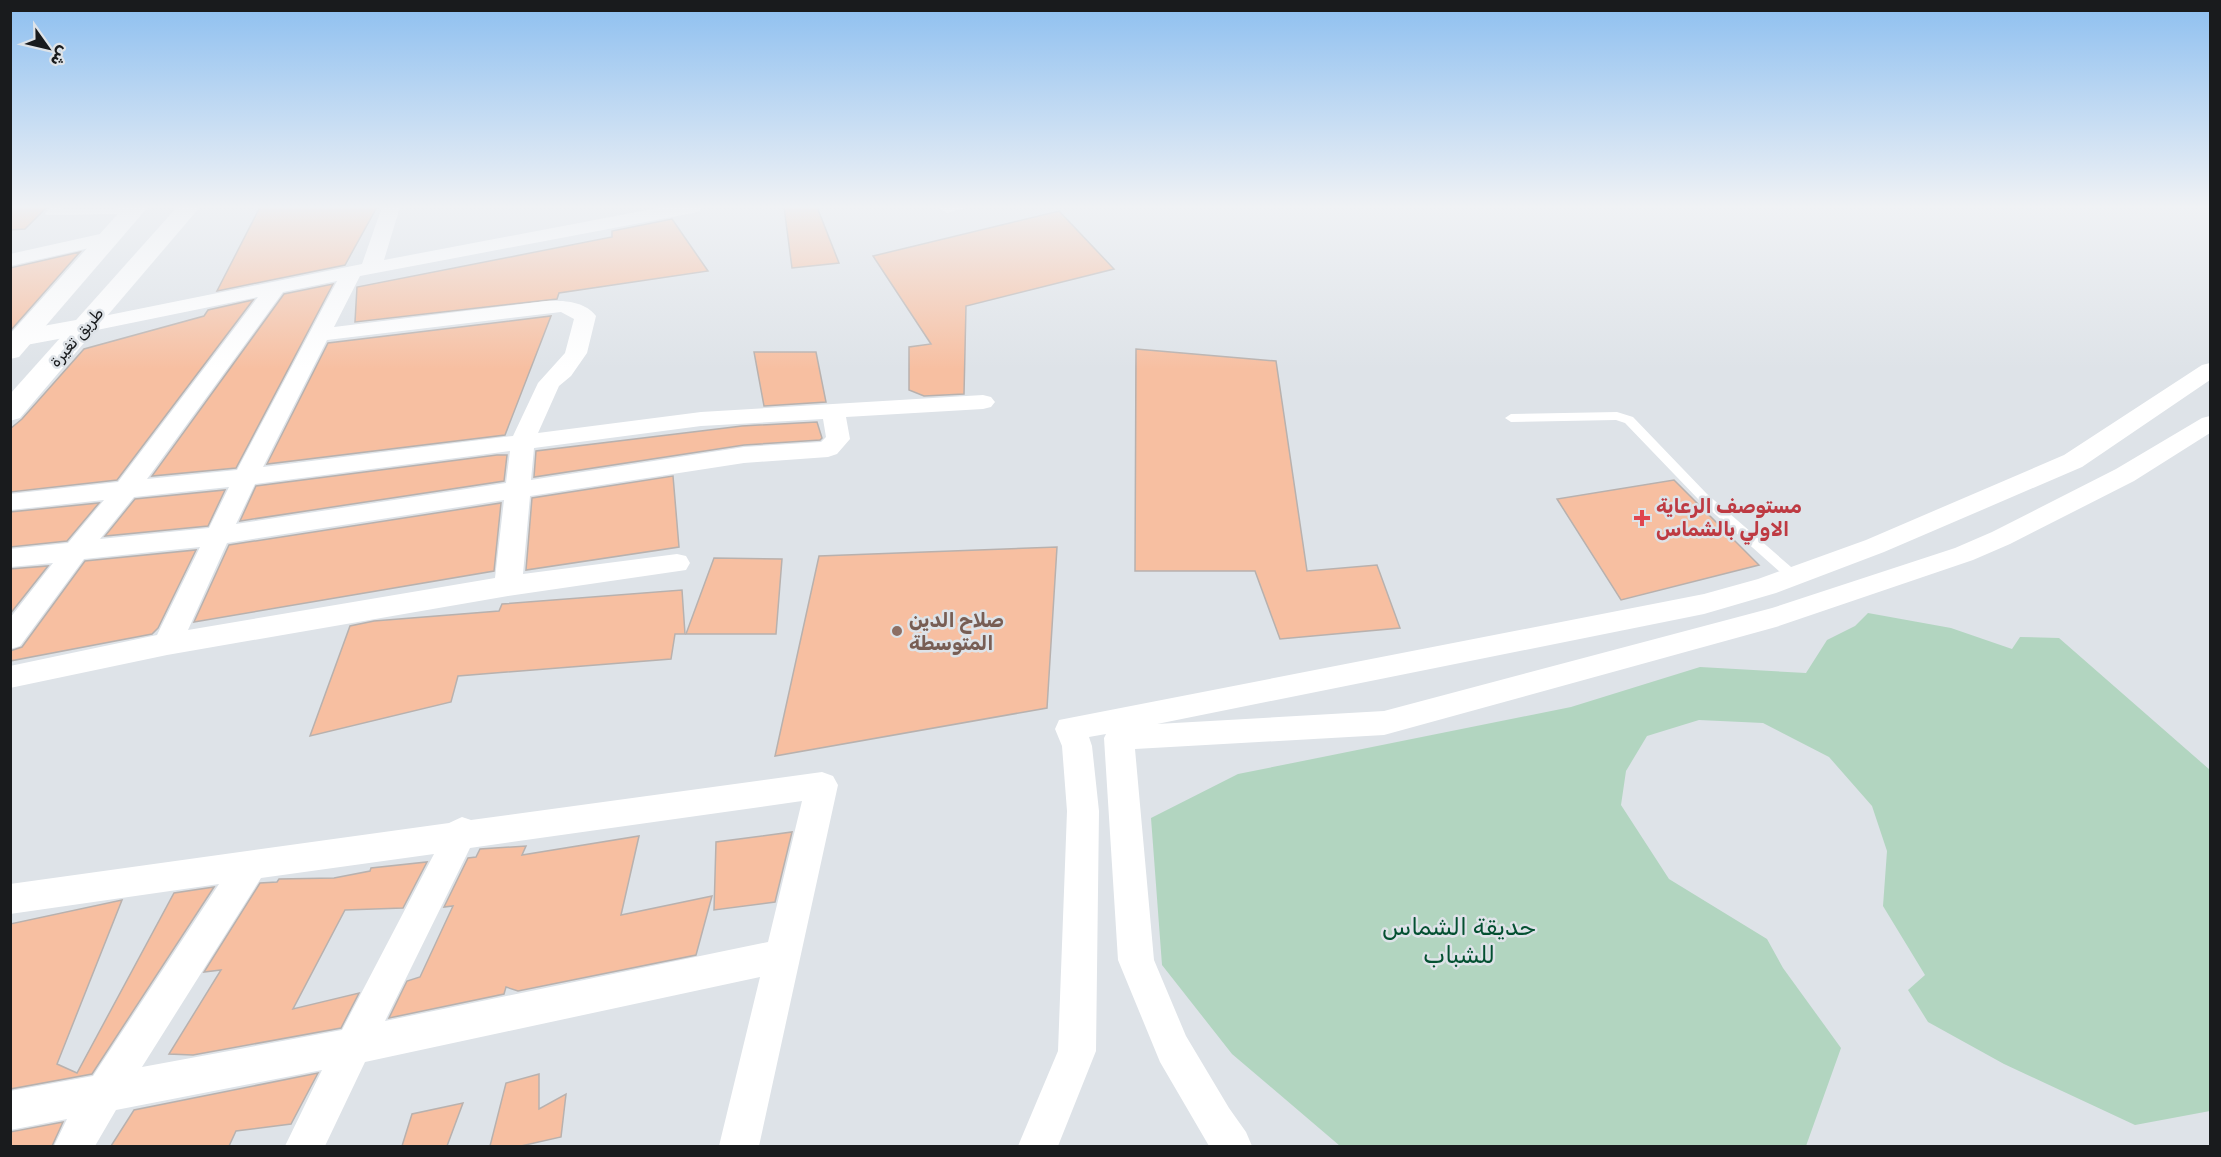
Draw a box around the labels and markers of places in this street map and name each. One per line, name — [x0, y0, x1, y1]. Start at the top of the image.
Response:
place label: مستوصف الرعاية الاولي بالشماس — [1656, 494, 1802, 545]
marker: مستوصف الرعاية الاولي بالشماس — [1633, 509, 1651, 527]
place label: صلاح الدين المتوسطة — [909, 608, 1004, 655]
marker: صلاح الدين المتوسطة — [890, 624, 904, 638]

